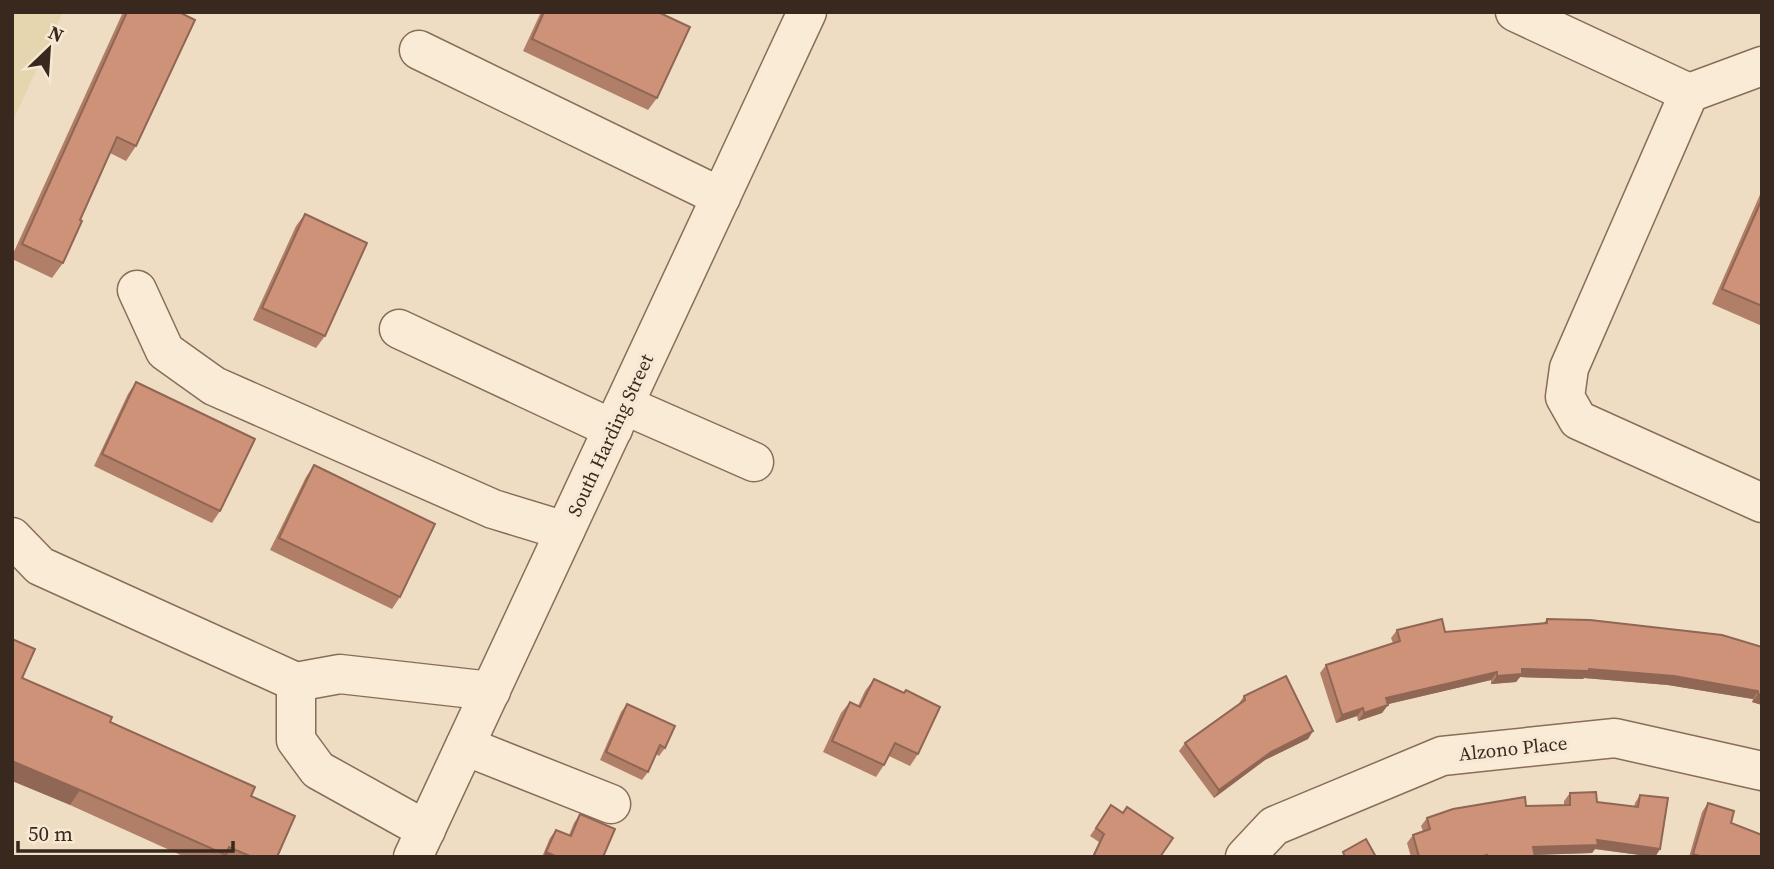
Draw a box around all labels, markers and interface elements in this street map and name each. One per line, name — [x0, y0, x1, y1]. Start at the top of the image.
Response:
north arrow — [14, 14, 84, 84]
text: N — [44, 19, 68, 48]
street label: South Harding Street — [561, 349, 659, 520]
street label: Alzono Place — [1457, 729, 1569, 767]
scale bar — [18, 810, 233, 854]
text: 50 m — [28, 819, 73, 848]

